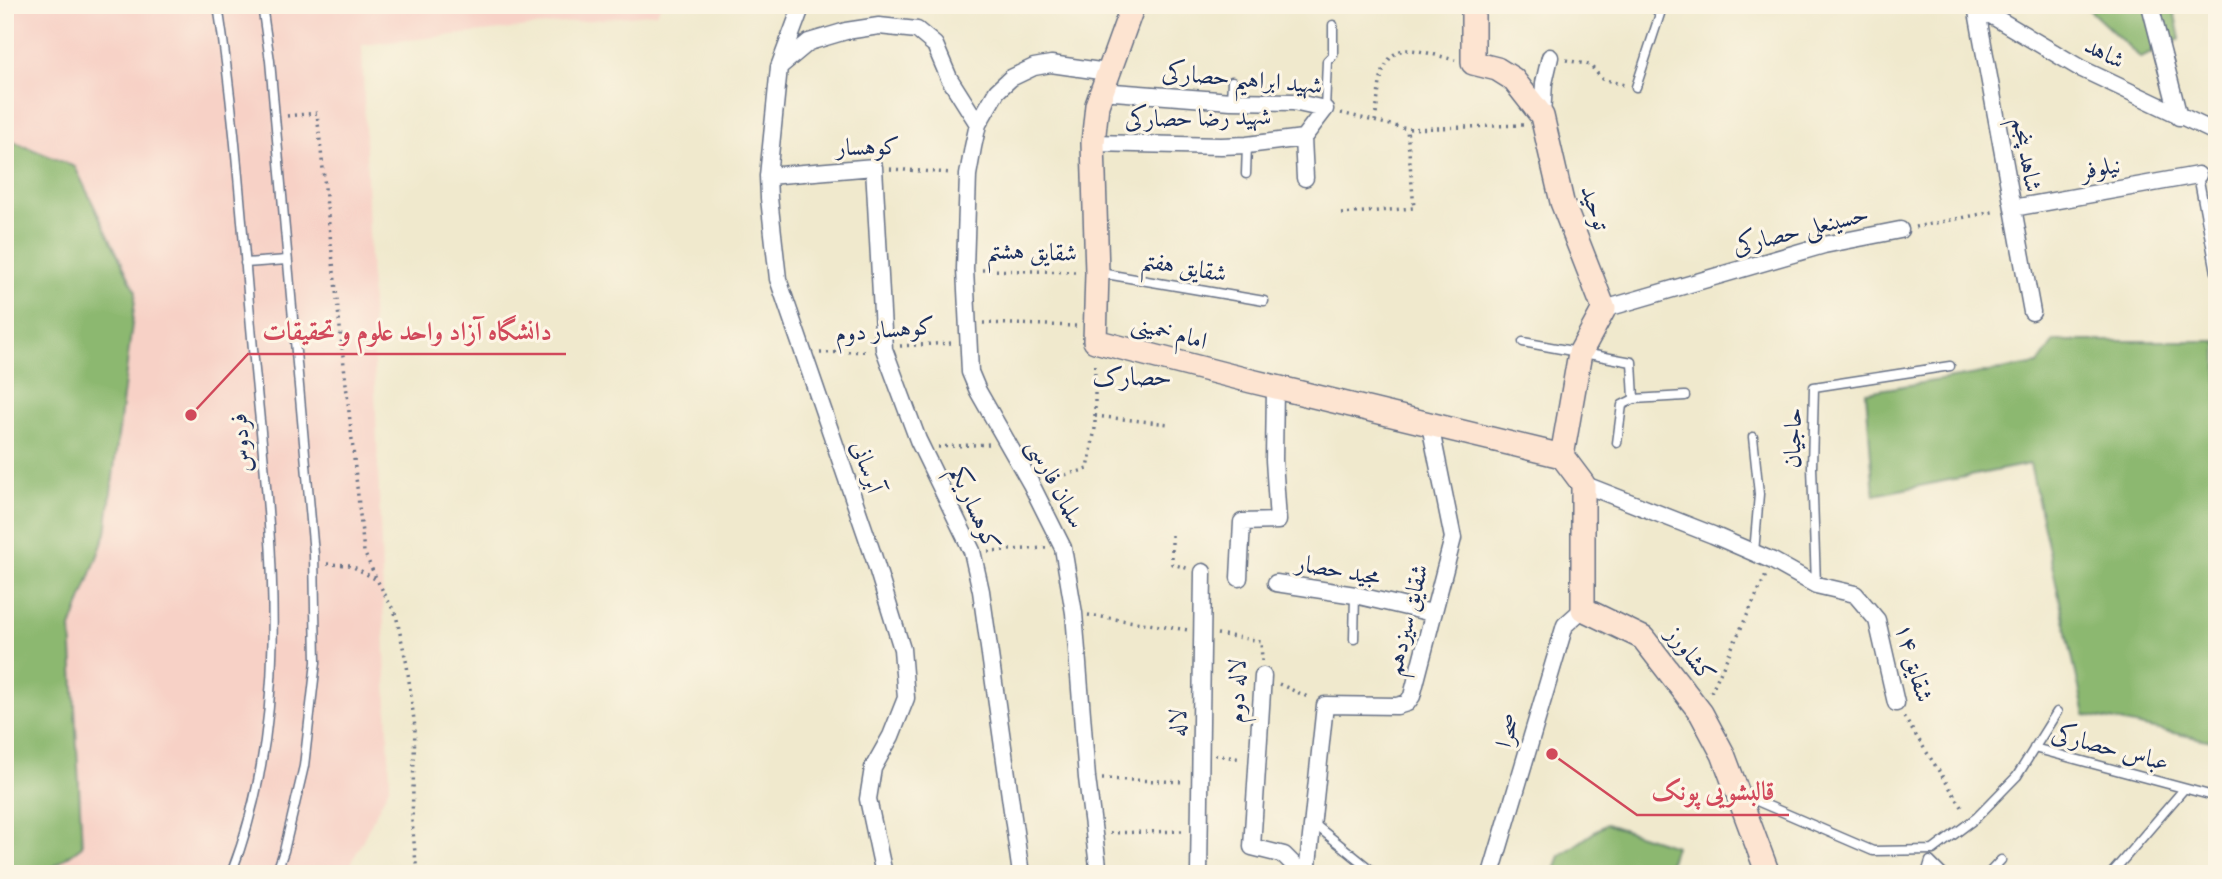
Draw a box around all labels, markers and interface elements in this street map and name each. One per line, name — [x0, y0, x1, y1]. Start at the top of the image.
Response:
street label: شاهد — [2079, 31, 2129, 77]
street label: شهید ابراهیم حصارکی — [1160, 57, 1324, 109]
street label: شهید رضا حصارکی — [1124, 101, 1272, 136]
street label: شاهد پنجم — [1999, 115, 2048, 196]
street label: کوهسار — [834, 132, 900, 164]
street label: نیلوفر — [2076, 150, 2123, 188]
street label: توحید — [1572, 181, 1616, 235]
street label: حسینعلی حصارکی — [1729, 198, 1872, 263]
street label: شقایق هشتم — [986, 236, 1078, 277]
street label: شقایق هفتم — [1138, 245, 1229, 298]
callout: دانشگاه آزاد واحد علوم و تحقیقات — [248, 307, 566, 354]
street label: امام خمینی — [1127, 308, 1210, 362]
street label: کوهسار دوم — [834, 311, 937, 355]
text: دانشگاه آزاد واحد علوم و تحقیقات — [262, 314, 552, 354]
district label: حصارک — [1092, 361, 1172, 394]
street label: حاجیان — [1778, 407, 1810, 469]
street label: فردوس — [224, 412, 260, 474]
street label: سلمان فارسی — [1018, 434, 1092, 534]
street label: آبرسانی — [843, 437, 890, 500]
street label: کوهسار یکم — [937, 462, 1006, 558]
street label: مجید حصار — [1291, 548, 1383, 594]
street label: شقایق سیزدهم — [1379, 561, 1442, 680]
street label: کشاورز — [1657, 619, 1722, 690]
street label: شقایق ۱۴ — [1887, 620, 1939, 706]
street label: لاله دوم — [1222, 658, 1258, 724]
street label: لاله — [1163, 708, 1195, 738]
street label: صحرا — [1489, 710, 1529, 752]
street label: عباس حصارکی — [2048, 718, 2172, 780]
callout: قالبشویی پونک — [1637, 768, 1789, 815]
text: قالبشویی پونک — [1651, 776, 1775, 810]

